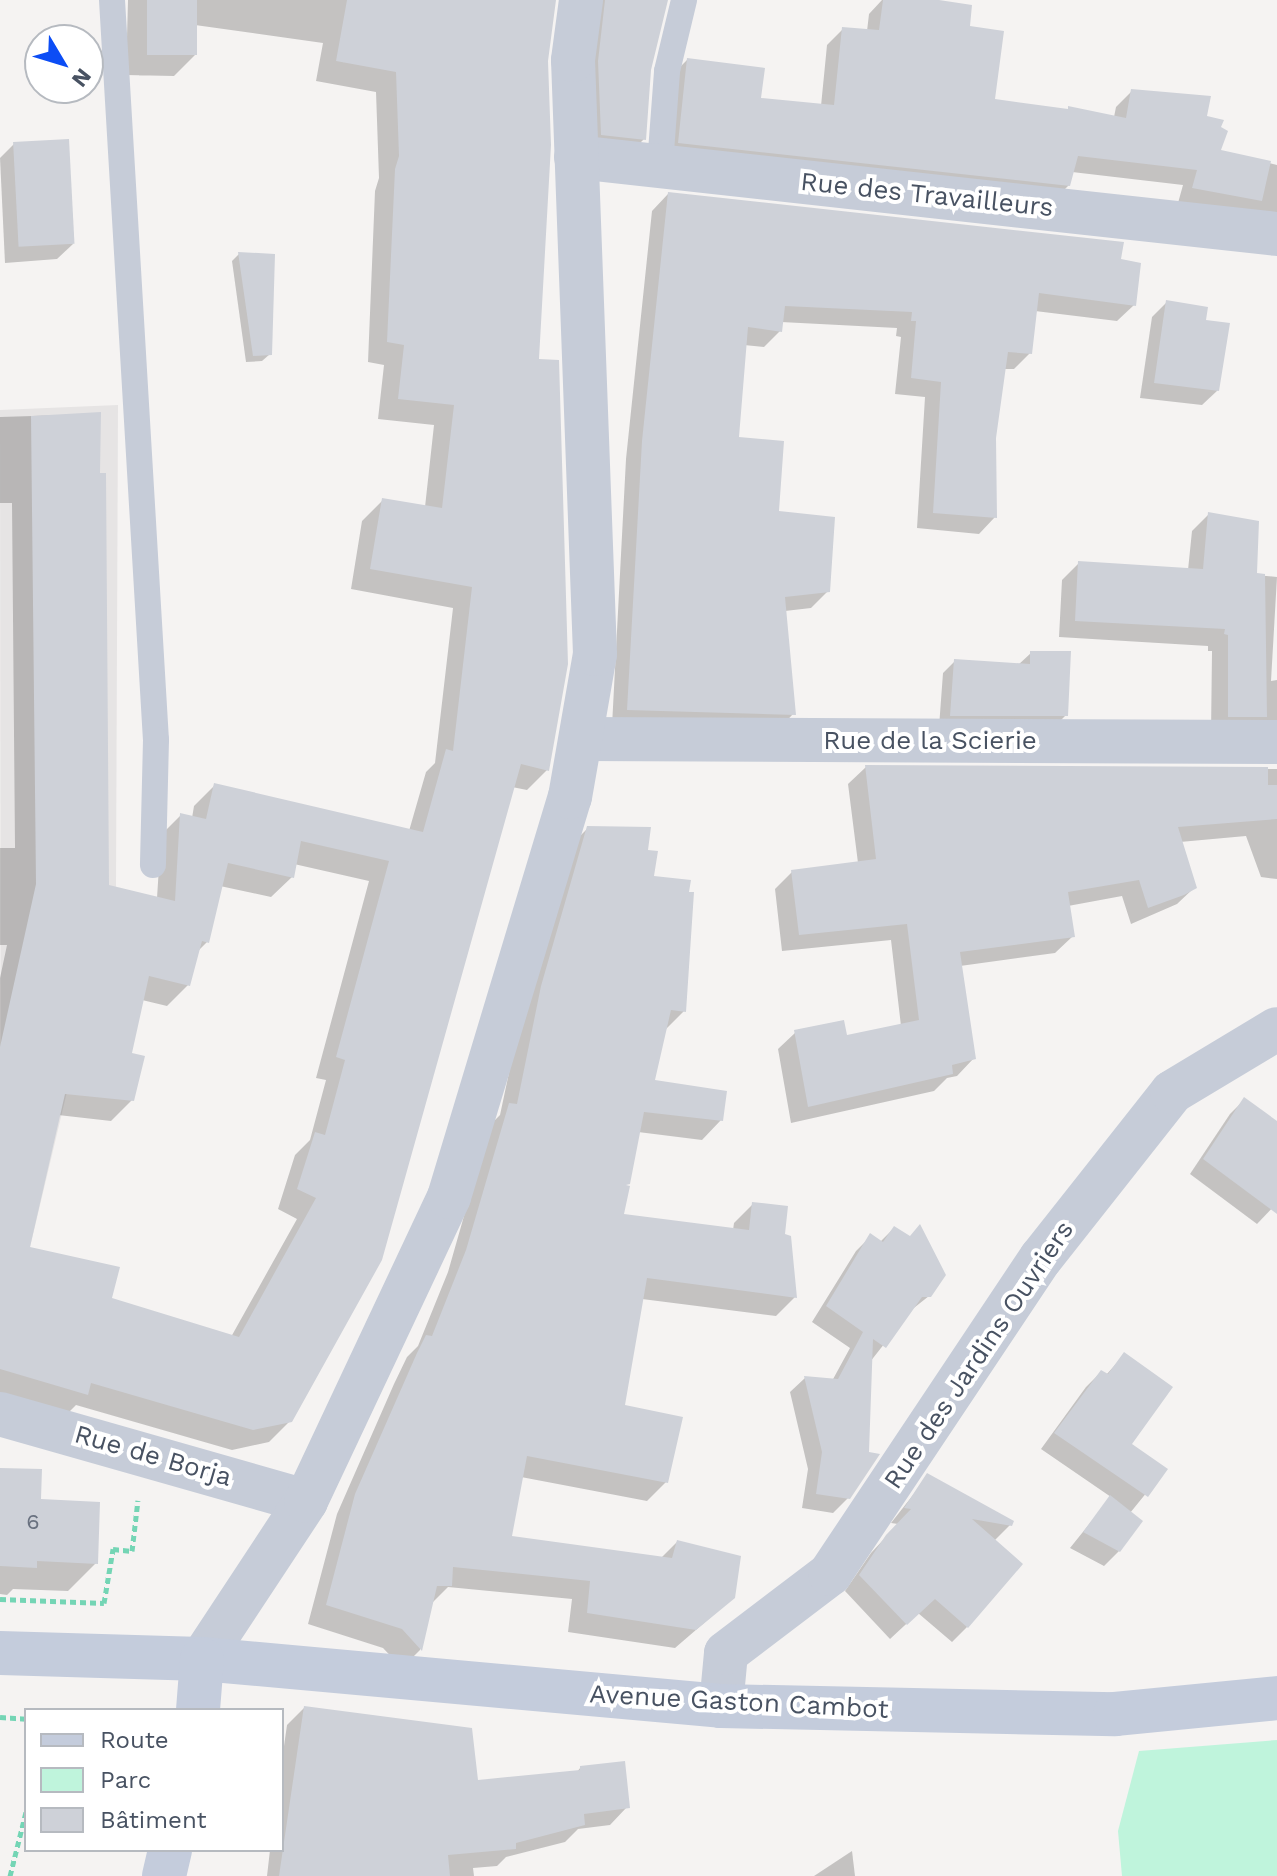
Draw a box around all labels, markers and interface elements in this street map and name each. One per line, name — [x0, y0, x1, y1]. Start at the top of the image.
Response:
north arrow — [24, 24, 104, 104]
text: N — [67, 64, 97, 92]
street label: Rue des Travailleurs — [799, 166, 1055, 224]
street label: Rue de la Scierie — [823, 725, 1037, 757]
street label: Rue des Jardins Ouvriers — [877, 1215, 1081, 1495]
street label: Rue de Borja — [71, 1419, 235, 1493]
house number: 6 — [26, 1509, 40, 1535]
street label: Avenue Gaston Cambot — [589, 1679, 889, 1725]
legend — [24, 1708, 284, 1852]
text: Route — [100, 1726, 169, 1754]
text: Parc — [100, 1766, 151, 1794]
text: Bâtiment — [100, 1806, 207, 1834]

